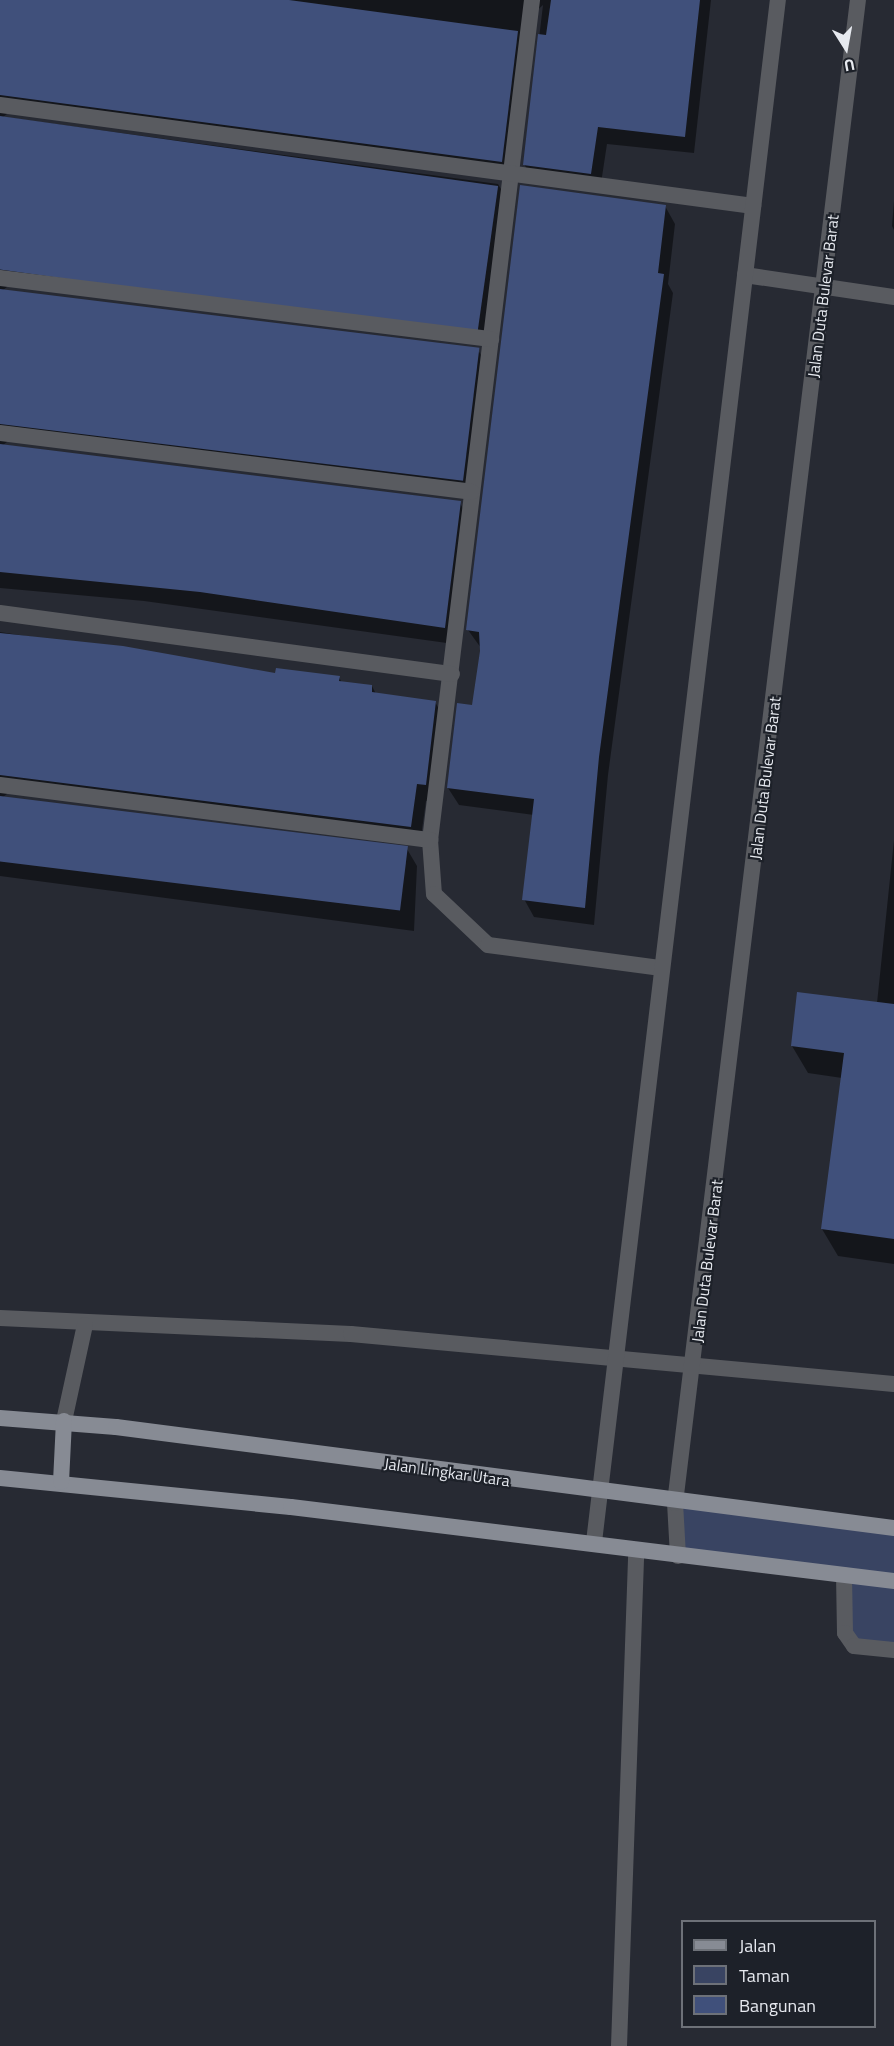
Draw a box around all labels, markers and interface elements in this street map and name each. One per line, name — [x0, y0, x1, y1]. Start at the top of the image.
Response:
north arrow — [816, 18, 876, 78]
text: U — [842, 53, 857, 78]
street label: Jalan Duta Bulevar Barat — [803, 213, 843, 379]
street label: Jalan Duta Bulevar Barat — [745, 695, 785, 861]
street label: Jalan Duta Bulevar Barat — [687, 1178, 727, 1344]
street label: Jalan Lingkar Utara — [383, 1454, 511, 1490]
legend — [681, 1920, 876, 2028]
text: Jalan — [739, 1932, 776, 1959]
text: Taman — [739, 1962, 790, 1989]
text: Bangunan — [739, 1992, 816, 2019]

